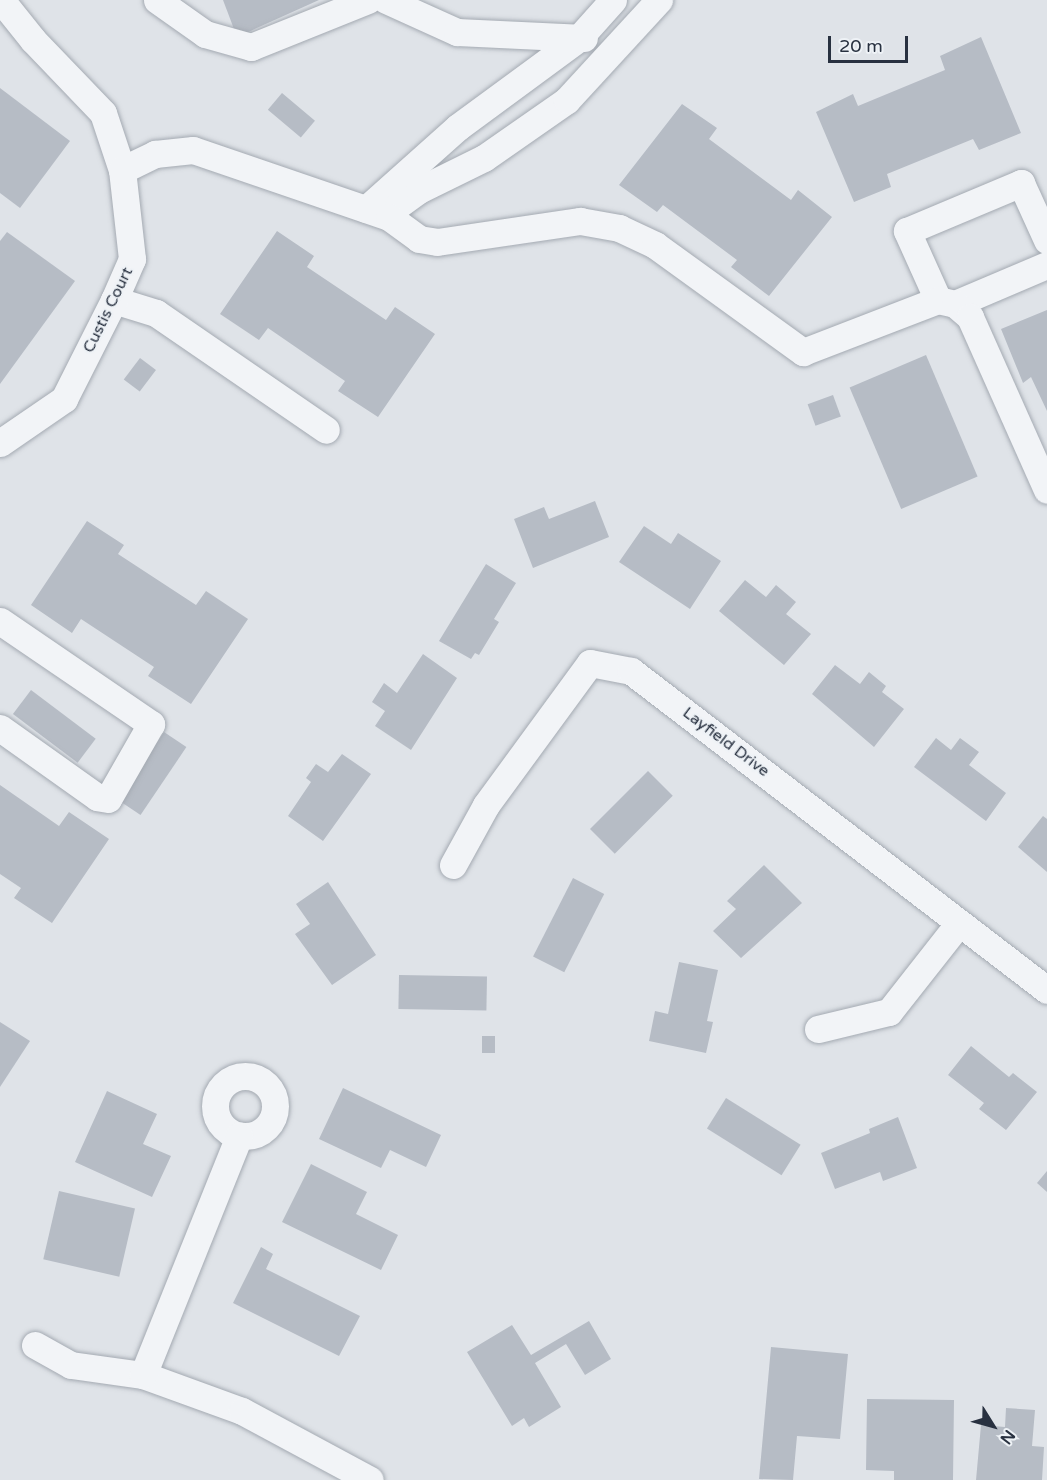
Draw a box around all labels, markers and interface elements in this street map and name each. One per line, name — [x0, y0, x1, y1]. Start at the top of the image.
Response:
scale bar — [831, 24, 910, 62]
text: 20 m — [839, 35, 883, 57]
street label: Custis Court — [79, 264, 137, 356]
street label: Layfield Drive — [679, 703, 773, 781]
north arrow — [963, 1396, 1023, 1456]
text: N — [996, 1426, 1019, 1448]

